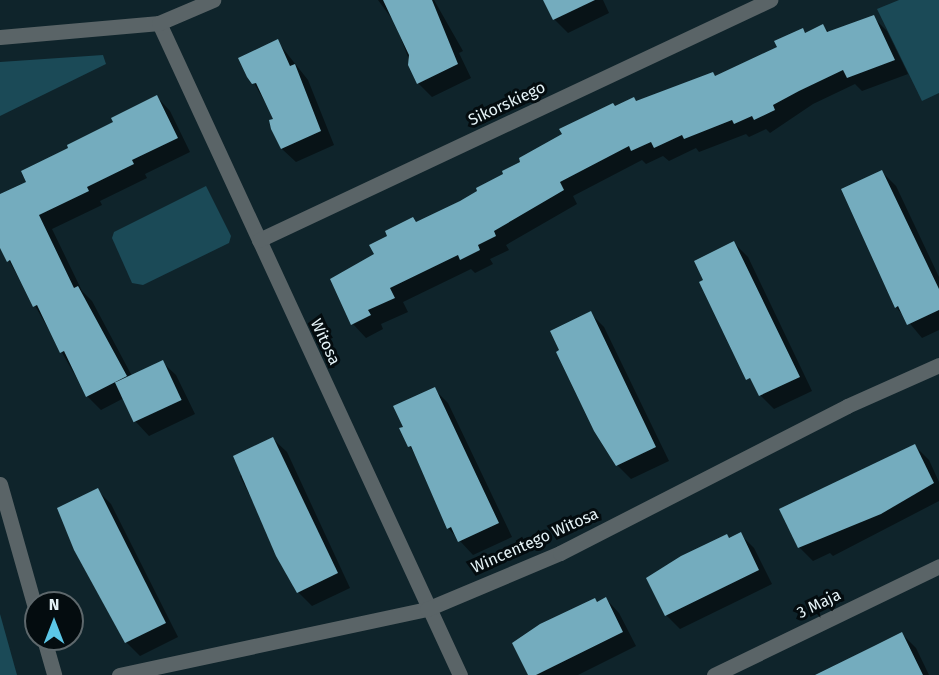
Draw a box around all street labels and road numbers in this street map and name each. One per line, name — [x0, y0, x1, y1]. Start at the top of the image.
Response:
street label: Sikorskiego — [465, 78, 549, 130]
street label: Witosa — [306, 316, 344, 368]
street label: Wincentego Witosa — [468, 504, 602, 578]
street label: 3 Maja — [794, 585, 844, 623]

